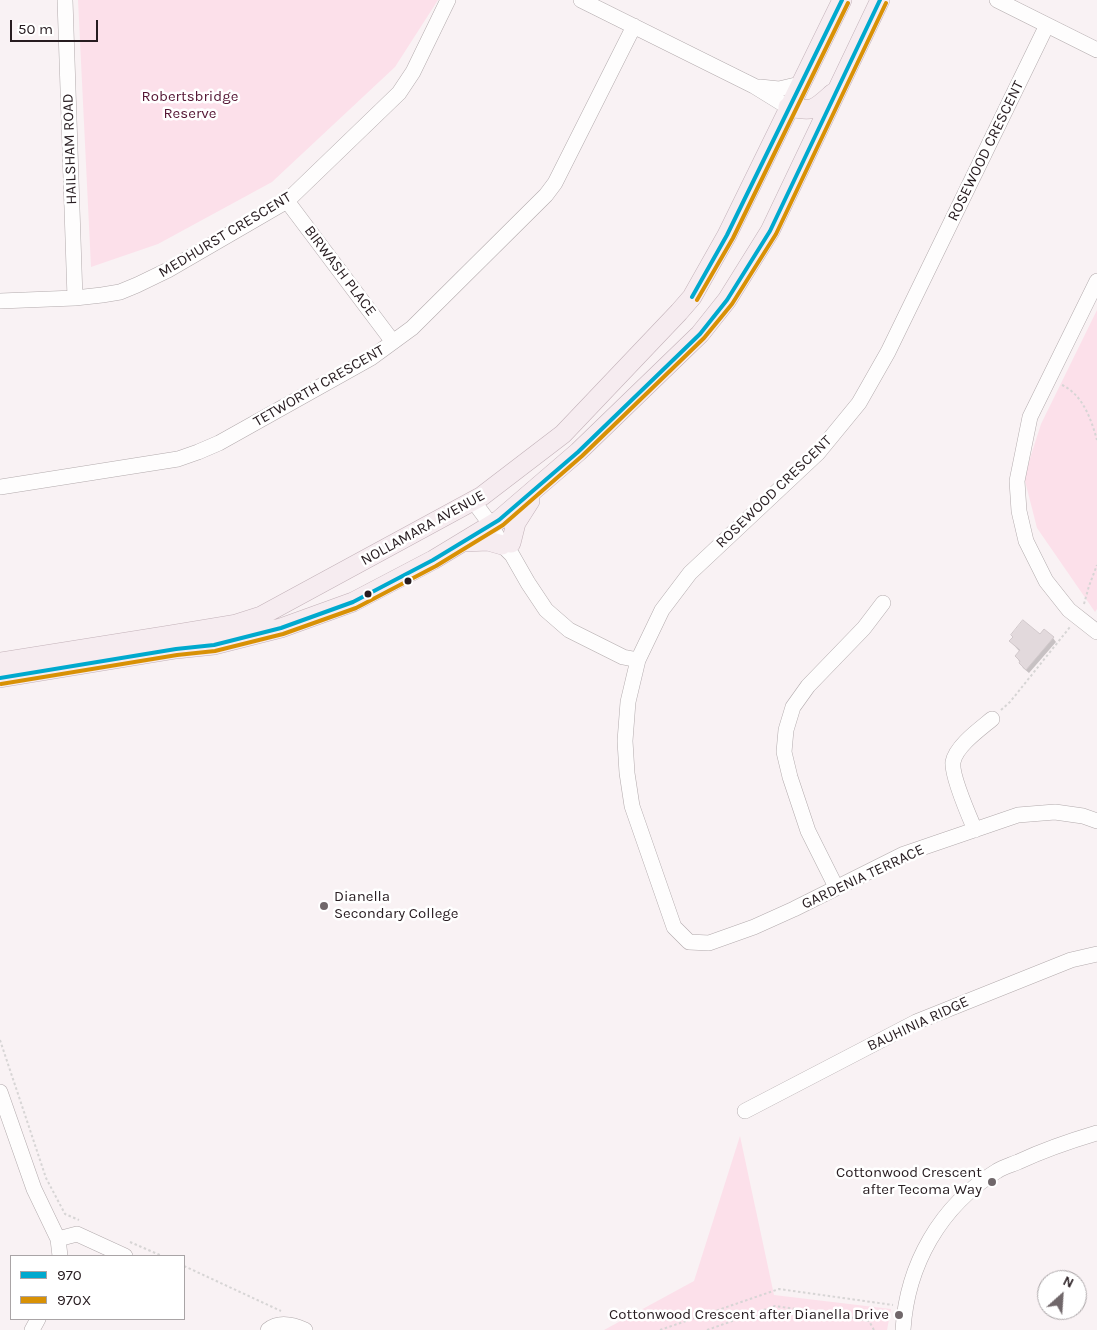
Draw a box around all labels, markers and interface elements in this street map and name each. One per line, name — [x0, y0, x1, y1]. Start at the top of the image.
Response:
scale bar — [12, 10, 100, 42]
text: 50 m — [18, 20, 53, 38]
street label: ROSEWOOD CRESCENT — [944, 78, 1028, 224]
park label: Robertsbridge Reserve — [142, 88, 238, 123]
street label: HAILSHAM ROAD — [59, 93, 81, 205]
street label: MEDHURST CRESCENT — [155, 188, 295, 282]
street label: BIRWASH PLACE — [300, 222, 380, 320]
street label: TETWORTH CRESCENT — [250, 341, 388, 431]
street label: ROSEWOOD CRESCENT — [712, 432, 836, 552]
street label: NOLLAMARA AVENUE — [358, 486, 488, 570]
unlabelled marker — [403, 576, 413, 586]
unlabelled marker — [363, 589, 373, 599]
street label: GARDENIA TERRACE — [799, 841, 927, 913]
place label: Dianella Secondary College — [334, 888, 459, 923]
marker: Dianella Secondary College — [318, 900, 330, 912]
street label: BAUHINIA RIDGE — [864, 993, 972, 1055]
place label: Cottonwood Crescent after Tecoma Way — [836, 1164, 982, 1199]
marker: Cottonwood Crescent after Tecoma Way — [986, 1176, 998, 1188]
legend — [10, 1255, 185, 1320]
text: 970 — [57, 1266, 82, 1284]
north arrow — [1037, 1270, 1087, 1320]
text: N — [1060, 1272, 1077, 1292]
text: 970X — [57, 1291, 91, 1309]
place label: Cottonwood Crescent after Dianella Drive — [609, 1306, 889, 1324]
marker: Cottonwood Crescent after Dianella Drive — [893, 1309, 905, 1321]

